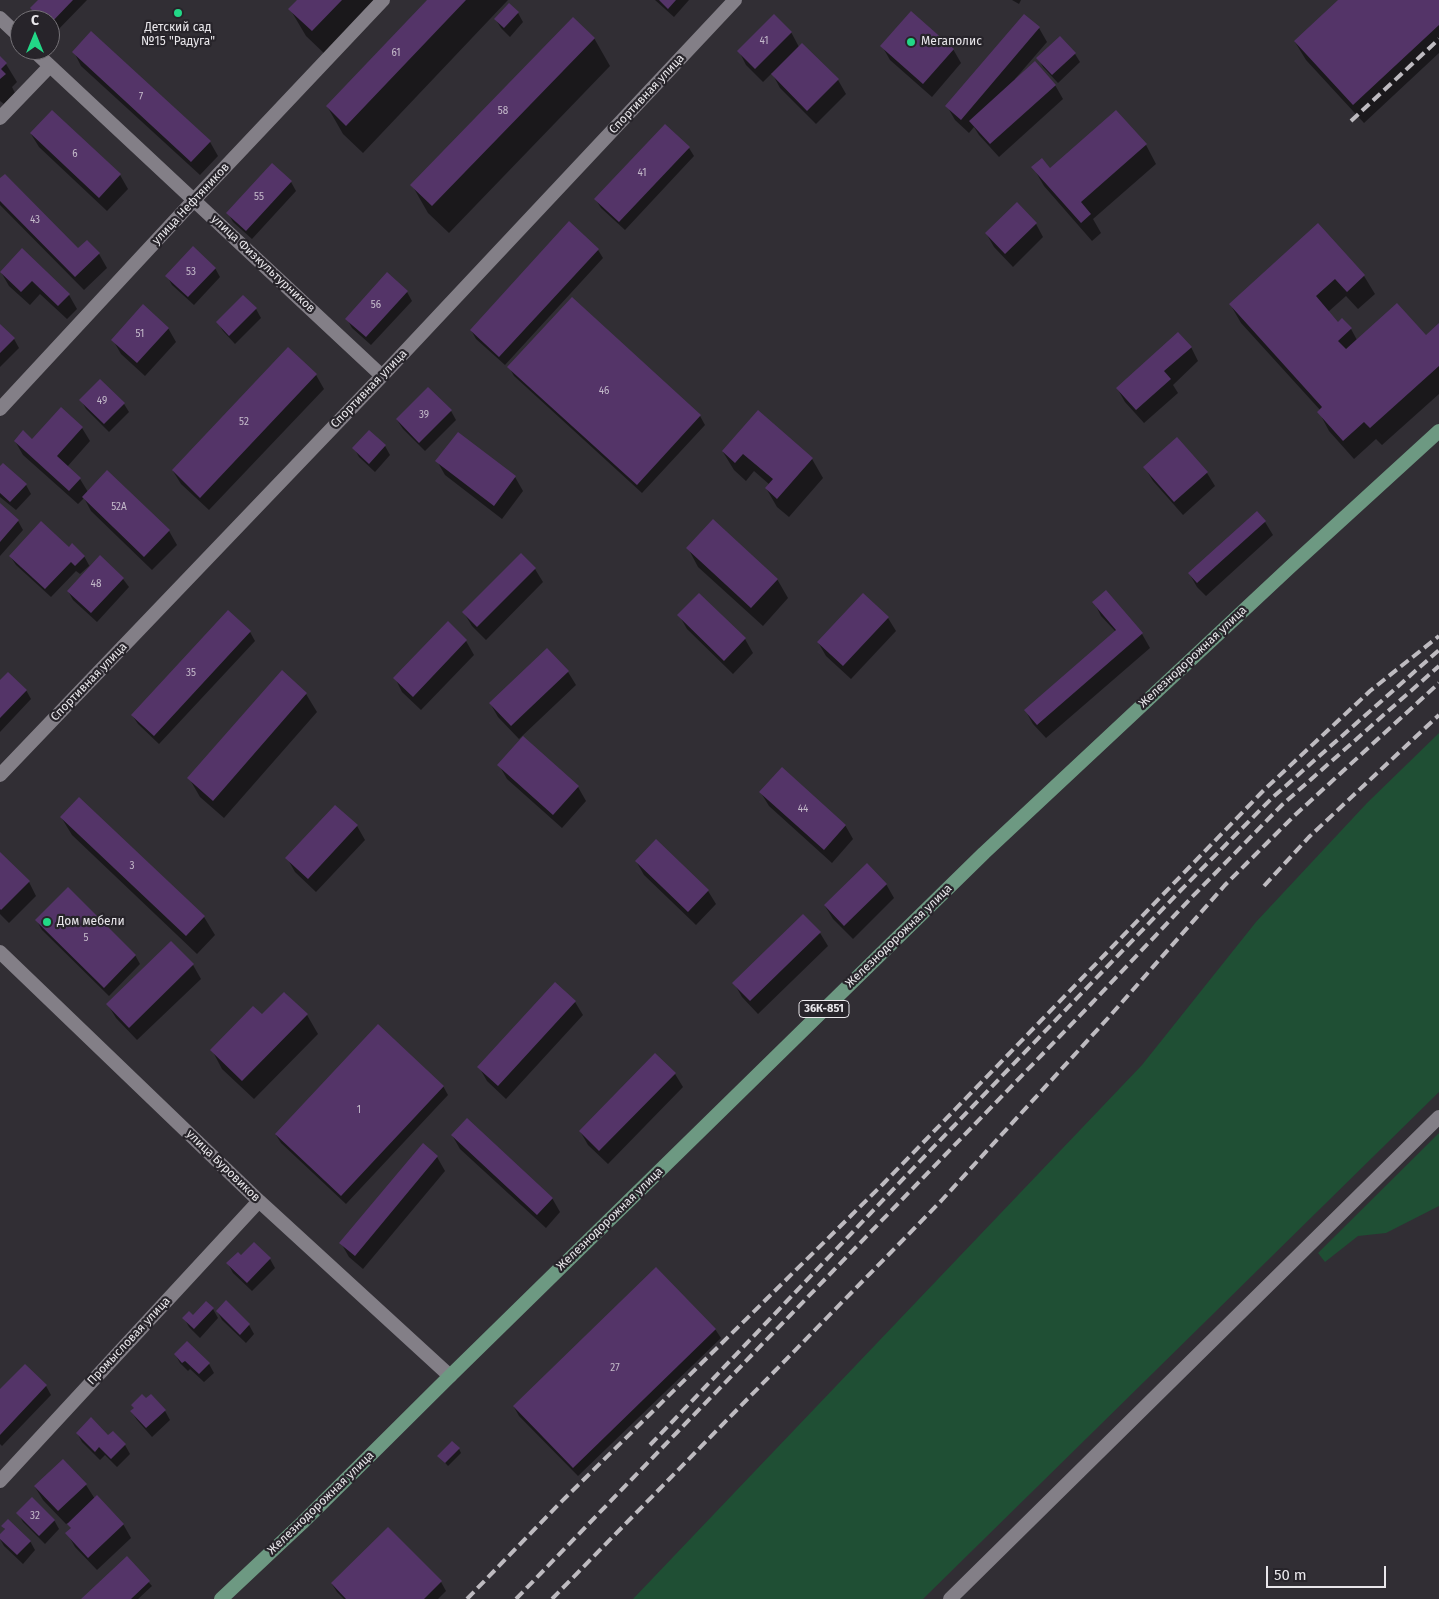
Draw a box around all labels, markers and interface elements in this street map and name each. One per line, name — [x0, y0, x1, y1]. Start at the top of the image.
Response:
marker: Детский сад №15 "Радуга" — [172, 7, 184, 19]
north arrow — [10, 10, 60, 60]
text: С — [31, 12, 39, 29]
place label: Детский сад №15 "Радуга" — [141, 21, 215, 49]
house number: 41 — [759, 35, 769, 47]
place label: Мегаполис — [921, 35, 982, 49]
marker: Мегаполис — [905, 36, 917, 48]
house number: 61 — [391, 47, 401, 59]
street label: Спортивная улица — [606, 51, 688, 137]
house number: 7 — [139, 91, 143, 103]
house number: 58 — [498, 105, 508, 117]
house number: 6 — [72, 148, 78, 160]
street label: улица Нефтяников — [149, 160, 233, 248]
house number: 41 — [637, 167, 647, 179]
house number: 55 — [254, 191, 264, 203]
street label: улица Физкультурников — [208, 212, 318, 316]
house number: 43 — [30, 214, 40, 226]
house number: 53 — [186, 266, 196, 278]
house number: 56 — [371, 299, 381, 311]
house number: 51 — [136, 328, 144, 340]
street label: Спортивная улица — [328, 347, 410, 431]
house number: 46 — [599, 385, 609, 397]
house number: 49 — [97, 395, 107, 407]
house number: 39 — [419, 409, 429, 421]
house number: 52 — [239, 416, 249, 428]
house number: 52А — [111, 501, 127, 513]
house number: 48 — [91, 578, 101, 590]
street label: Железнодорожная улица — [1136, 603, 1250, 711]
street label: Спортивная улица — [48, 640, 130, 724]
house number: 35 — [186, 667, 196, 679]
house number: 44 — [798, 803, 808, 815]
house number: 3 — [130, 860, 134, 872]
street label: Железнодорожная улица — [843, 881, 955, 991]
place label: Дом мебели — [57, 915, 125, 929]
marker: Дом мебели — [41, 916, 53, 928]
house number: 5 — [83, 932, 89, 944]
road number: 36К-851 — [799, 1001, 849, 1018]
house number: 1 — [357, 1104, 361, 1116]
street label: улица Буровиков — [183, 1127, 263, 1205]
street label: Железнодорожная улица — [554, 1164, 666, 1274]
street label: Промысловая улица — [84, 1294, 174, 1388]
house number: 27 — [610, 1362, 620, 1374]
street label: Железнодорожная улица — [265, 1448, 377, 1558]
house number: 32 — [30, 1510, 40, 1522]
scale bar — [1269, 1556, 1389, 1588]
text: 50 m — [1274, 1566, 1307, 1584]

